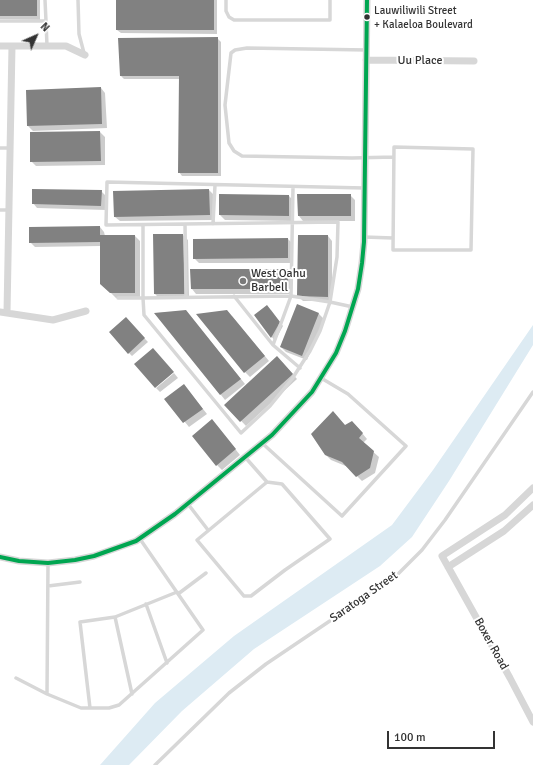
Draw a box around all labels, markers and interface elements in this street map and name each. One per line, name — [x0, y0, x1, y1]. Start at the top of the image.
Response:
place label: Lauwiliwili Street + Kalaeloa Boulevard — [374, 4, 473, 30]
marker: Lauwiliwili Street + Kalaeloa Boulevard — [362, 12, 372, 22]
north arrow — [16, 16, 56, 56]
text: N — [38, 20, 52, 34]
street label: Uu Place — [397, 54, 443, 68]
place label: West Oahu Barbell — [251, 267, 306, 295]
marker: West Oahu Barbell — [238, 276, 248, 286]
street label: Saratoga Street — [327, 568, 401, 626]
street label: Boxer Road — [471, 615, 511, 673]
scale bar — [389, 723, 497, 749]
text: 100 m — [394, 730, 426, 745]

